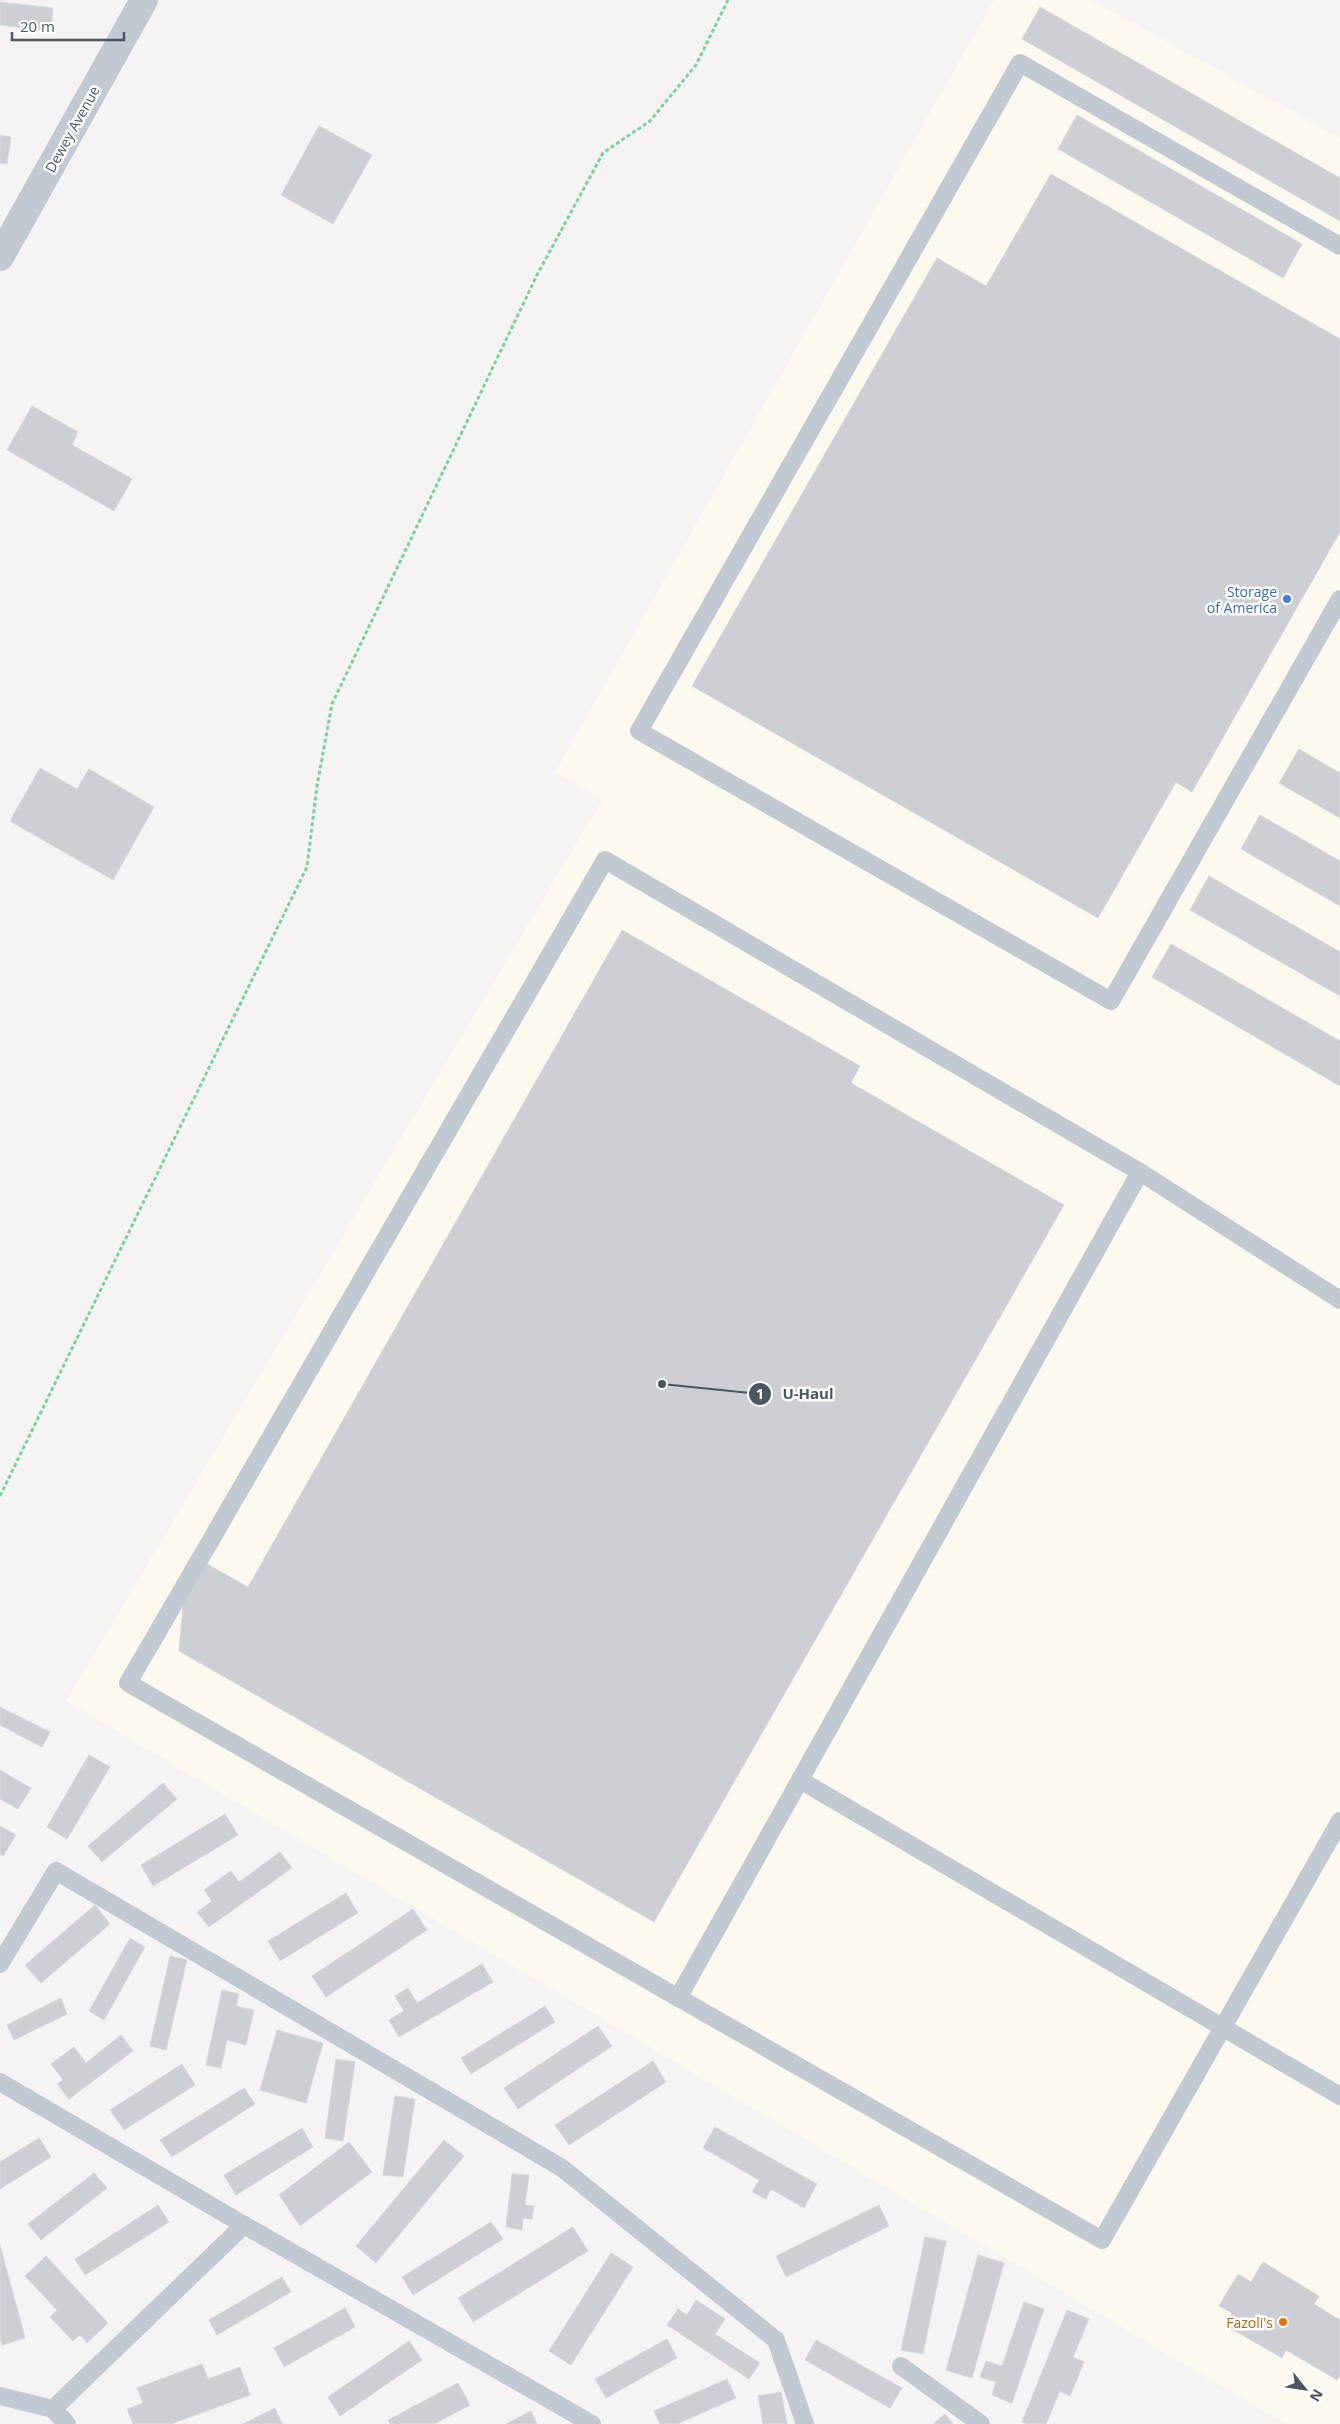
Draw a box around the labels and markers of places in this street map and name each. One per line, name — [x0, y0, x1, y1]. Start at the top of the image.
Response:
place label: Storage of America — [1207, 582, 1277, 617]
marker: Storage of America — [1281, 593, 1293, 605]
callout: U-Haul — [747, 1379, 843, 1409]
place label: Fazoli's — [1226, 2313, 1273, 2332]
marker: Fazoli's — [1277, 2316, 1289, 2328]

